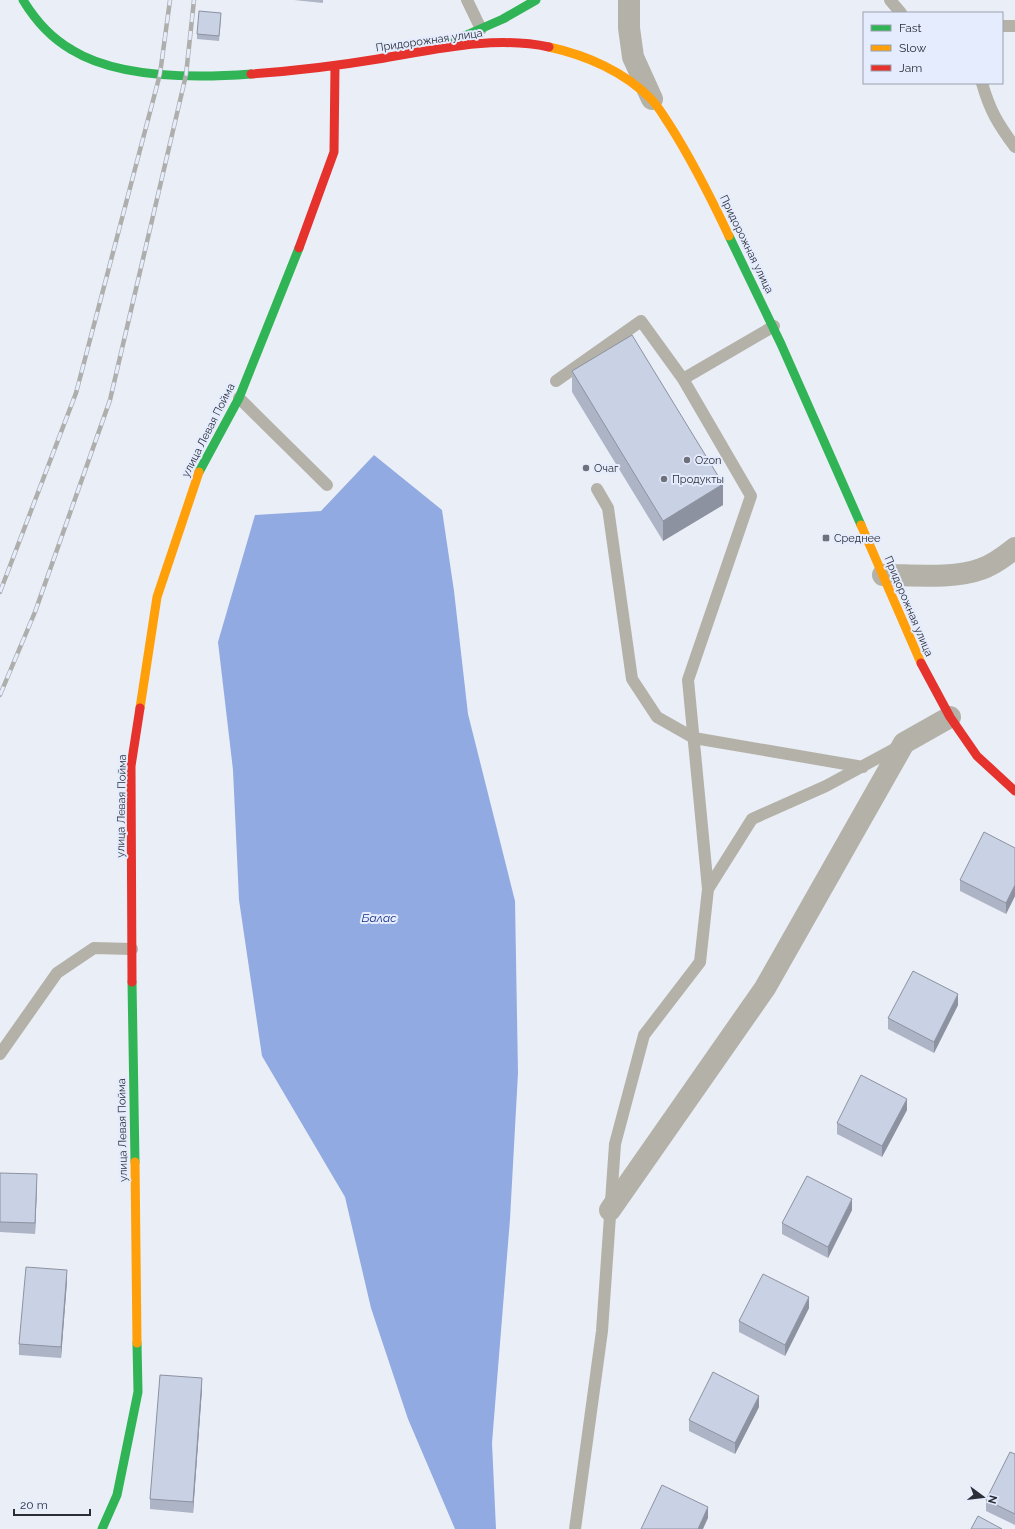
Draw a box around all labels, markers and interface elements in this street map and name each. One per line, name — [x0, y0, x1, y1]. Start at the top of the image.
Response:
legend — [863, 12, 1003, 84]
text: Fast — [899, 21, 922, 35]
street label: Придорожная улица — [375, 27, 483, 54]
text: Slow — [899, 41, 926, 55]
text: Jam — [899, 61, 922, 75]
street label: Придорожная улица — [717, 193, 776, 296]
street label: улица Левая Пойма — [179, 381, 238, 479]
place label: Ozon — [695, 454, 722, 467]
marker: Ozon — [682, 455, 692, 465]
place label: Очаг — [594, 462, 619, 475]
marker: Очаг — [581, 463, 591, 473]
place label: Продукты — [672, 473, 724, 486]
marker: Продукты — [659, 474, 669, 484]
place label: Среднее — [834, 532, 881, 545]
marker: Среднее — [821, 533, 831, 543]
street label: Придорожная улица — [881, 554, 936, 658]
street label: улица Левая Пойма — [114, 754, 129, 858]
water label: Балас — [362, 911, 397, 925]
street label: улица Левая Пойма — [115, 1078, 130, 1182]
north arrow — [963, 1477, 1003, 1517]
scale bar — [14, 1491, 90, 1517]
text: N — [985, 1494, 1000, 1505]
text: 20 m — [20, 1498, 48, 1512]

